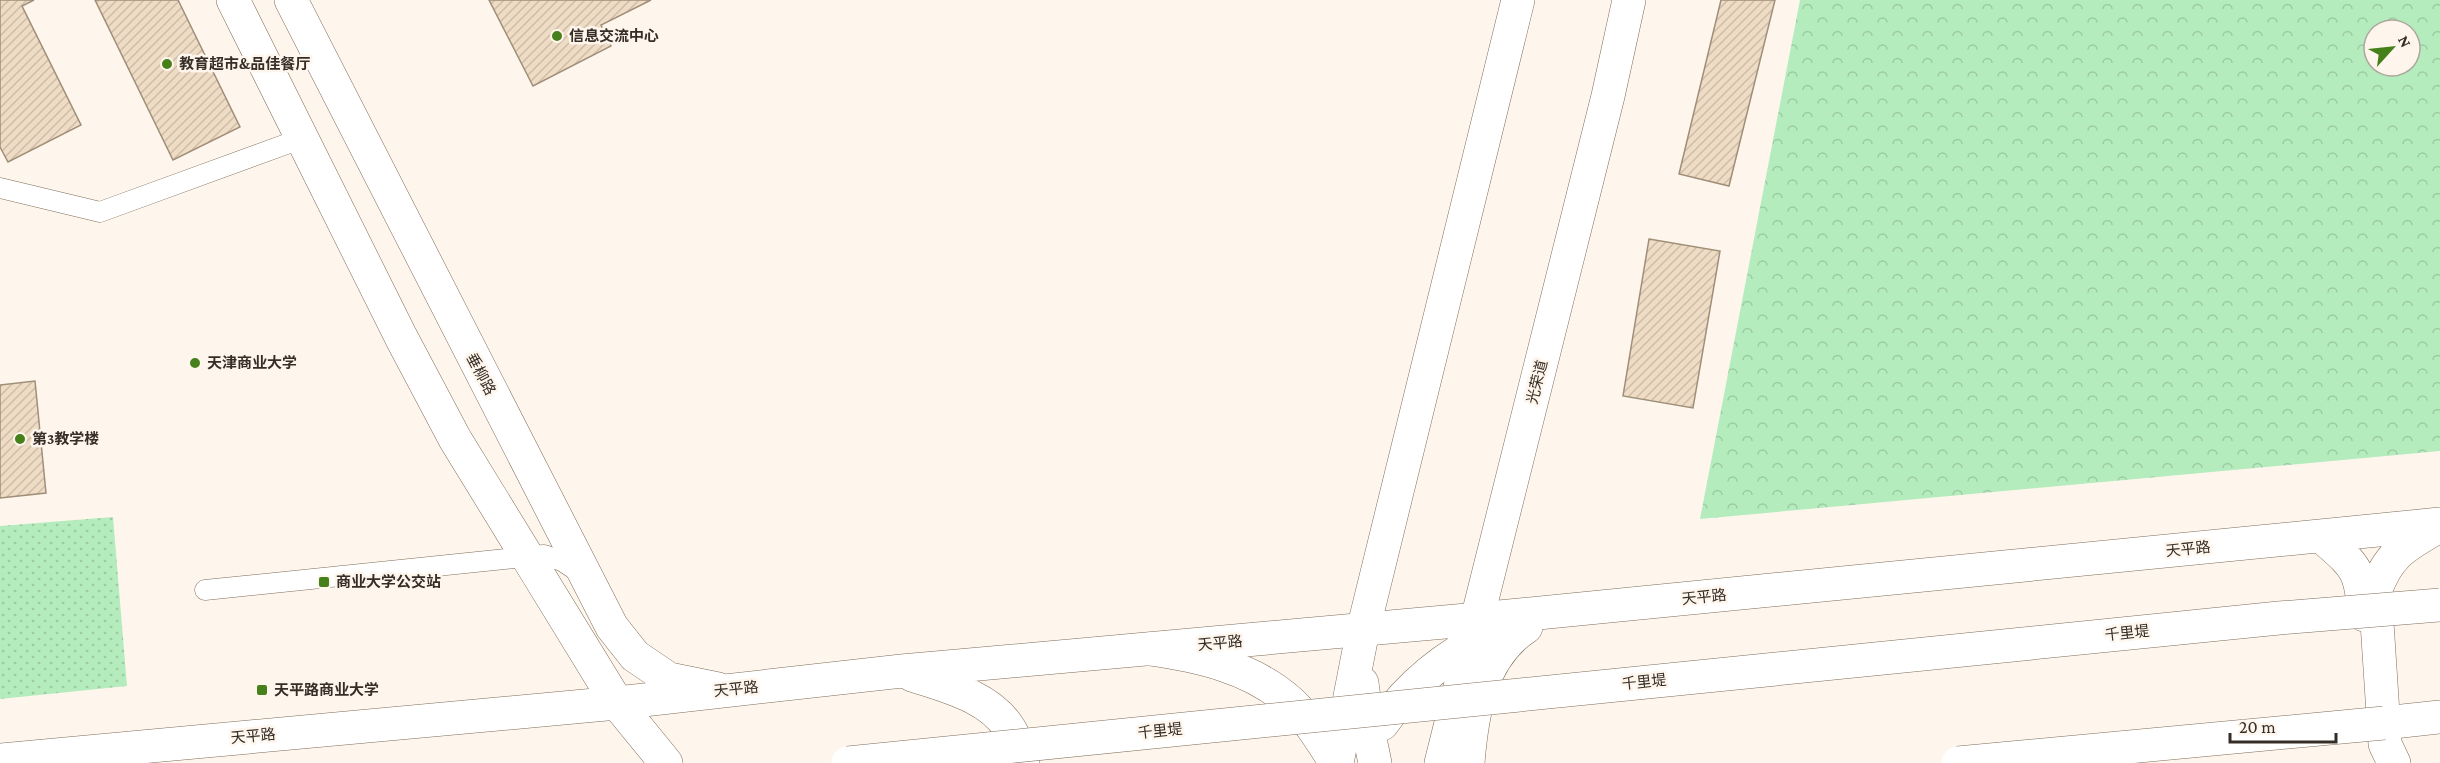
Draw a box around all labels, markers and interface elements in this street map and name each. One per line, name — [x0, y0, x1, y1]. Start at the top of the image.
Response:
north arrow — [2362, 18, 2422, 78]
place label: 信息交流中心 — [569, 28, 659, 44]
marker: 信息交流中心 — [550, 29, 564, 43]
text: N — [2395, 33, 2415, 50]
place label: 教育超市&品佳餐厅 — [179, 56, 310, 72]
marker: 教育超市&品佳餐厅 — [160, 57, 174, 71]
street label: 垂柳路 — [463, 350, 499, 398]
place label: 天津商业大学 — [207, 354, 297, 371]
marker: 天津商业大学 — [188, 356, 202, 370]
street label: 光荣道 — [1524, 358, 1550, 406]
place label: 第3教学楼 — [32, 430, 99, 447]
marker: 第3教学楼 — [13, 432, 27, 446]
street label: 天平路 — [2165, 539, 2211, 559]
place label: 商业大学公交站 — [336, 573, 441, 590]
marker: 商业大学公交站 — [317, 575, 331, 589]
street label: 天平路 — [1681, 587, 1727, 607]
street label: 千里堤 — [2104, 623, 2150, 643]
street label: 天平路 — [1197, 633, 1243, 653]
street label: 千里堤 — [1621, 672, 1667, 692]
street label: 天平路 — [713, 679, 759, 699]
place label: 天平路商业大学 — [274, 681, 379, 698]
marker: 天平路商业大学 — [255, 683, 269, 697]
scale bar — [2230, 706, 2336, 744]
text: 20 m — [2239, 717, 2276, 737]
street label: 千里堤 — [1137, 721, 1183, 741]
street label: 天平路 — [230, 726, 276, 746]

